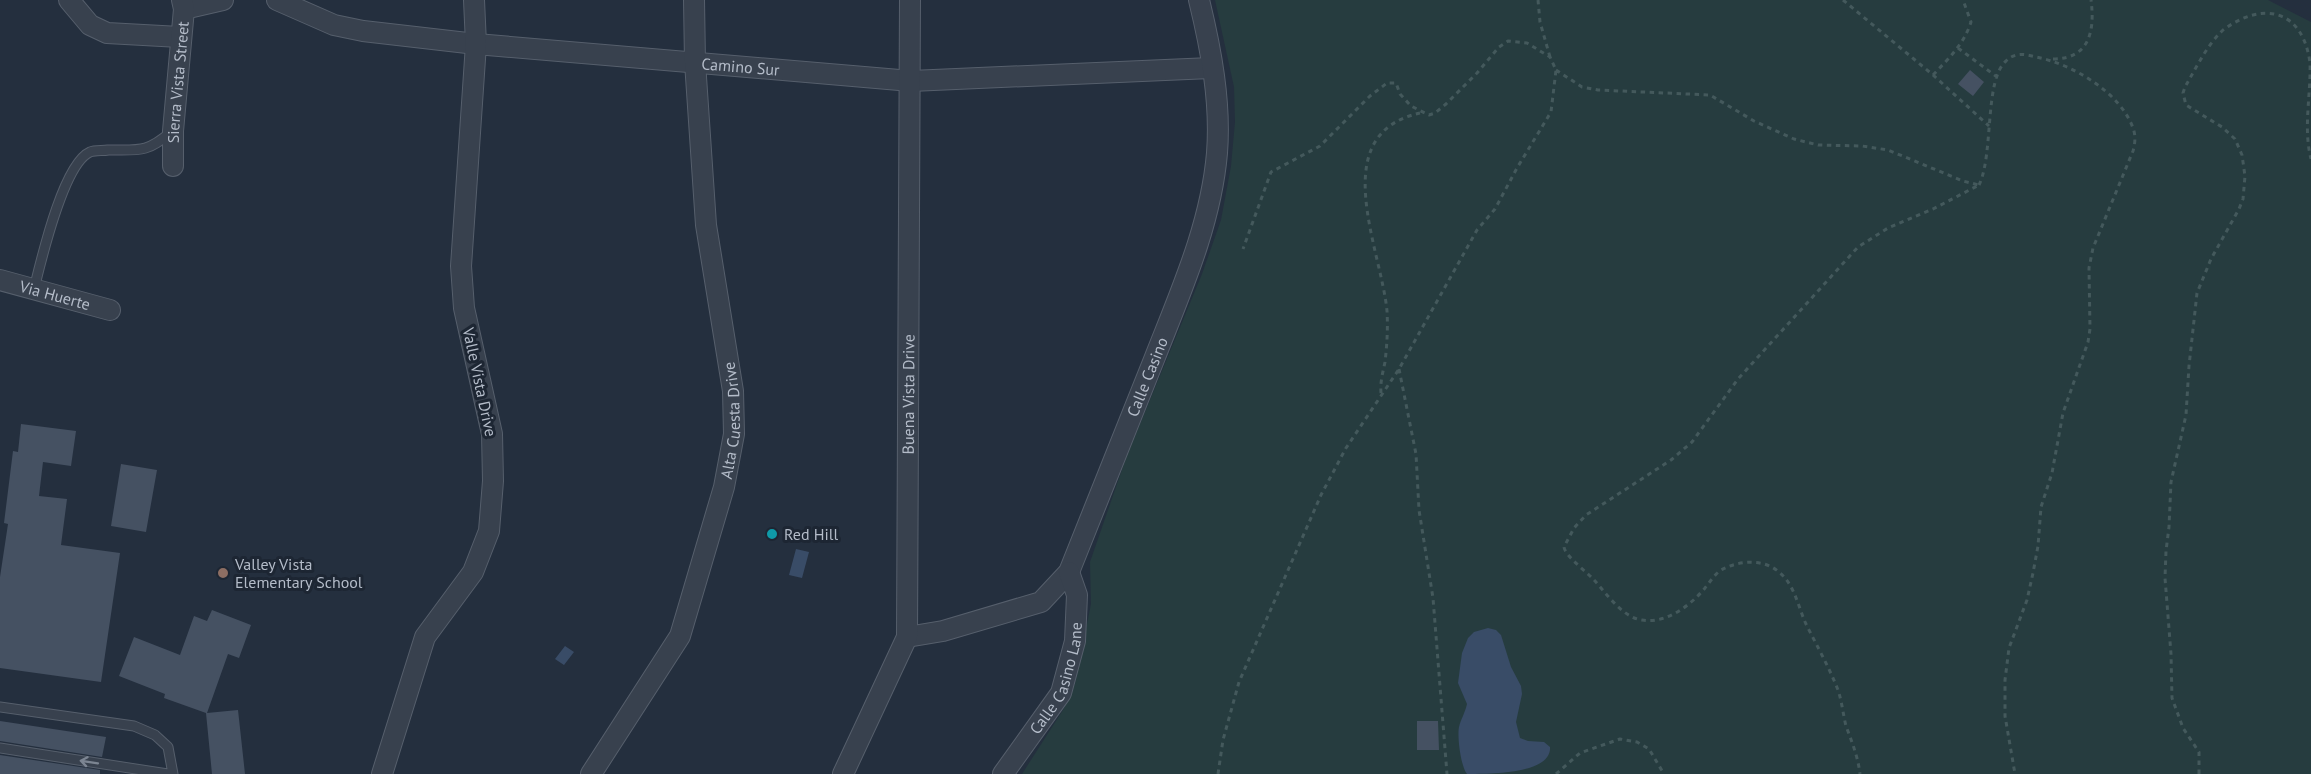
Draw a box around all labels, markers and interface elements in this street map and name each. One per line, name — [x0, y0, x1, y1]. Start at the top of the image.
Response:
street label: Sierra Vista Street — [163, 20, 193, 143]
street label: Camino Sur — [701, 53, 781, 80]
street label: Via Huerte — [16, 276, 93, 314]
street label: Valle Vista Drive — [458, 325, 501, 438]
street label: Buena Vista Drive — [898, 334, 918, 454]
street label: Calle Casino — [1122, 334, 1172, 419]
street label: Alta Cuesta Drive — [716, 360, 745, 480]
place label: Red Hill — [784, 524, 838, 544]
marker: Red Hill — [765, 527, 779, 541]
place label: Valley Vista Elementary School — [234, 554, 363, 592]
marker: Valley Vista Elementary School — [216, 566, 230, 580]
street label: Calle Casino Lane — [1025, 622, 1086, 738]
one-way arrow — [80, 756, 99, 767]

